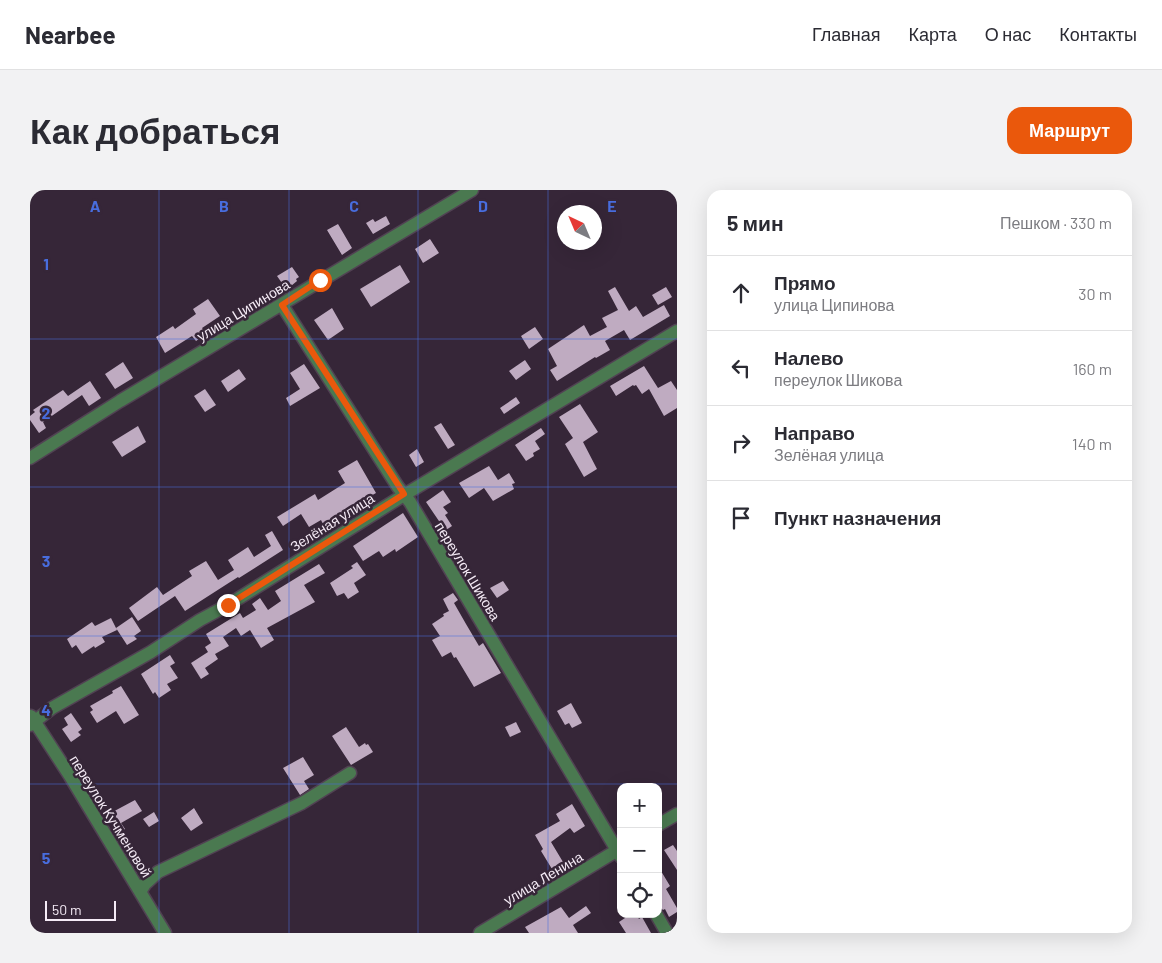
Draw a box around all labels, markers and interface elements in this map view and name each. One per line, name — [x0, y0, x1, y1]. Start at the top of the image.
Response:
text: Nearbee — [25, 20, 116, 49]
text: Главная — [812, 23, 881, 45]
text: Карта — [909, 23, 957, 45]
text: О нас — [985, 23, 1031, 45]
text: Контакты — [1059, 23, 1137, 45]
button: Маршрут — [1007, 107, 1132, 154]
text: Как добраться — [30, 109, 280, 151]
text: A — [90, 196, 101, 215]
text: B — [219, 196, 229, 215]
text: C — [349, 196, 359, 215]
text: D — [478, 196, 488, 215]
text: E — [607, 196, 617, 215]
north arrow — [557, 205, 602, 250]
text: 5 мин — [727, 210, 784, 235]
text: Пешком · 330 m — [1000, 213, 1112, 232]
text: 1 — [43, 254, 49, 273]
route start — [309, 269, 332, 292]
text: Прямо — [774, 271, 836, 294]
street label: улица Ципинова — [193, 275, 293, 344]
icon: ahead — [727, 279, 755, 307]
text: 30 m — [1078, 284, 1112, 303]
text: улица Ципинова — [774, 295, 895, 314]
text: Налево — [774, 346, 844, 369]
icon: left — [727, 354, 755, 382]
text: 160 m — [1073, 359, 1112, 378]
text: переулок Шикова — [774, 370, 902, 389]
text: 2 — [42, 403, 51, 422]
text: Направо — [774, 421, 855, 444]
icon: right — [727, 429, 755, 457]
text: 140 m — [1072, 434, 1112, 453]
text: Зелёная улица — [774, 445, 884, 464]
street label: Зелёная улица — [287, 489, 377, 555]
icon: arrive — [727, 504, 755, 532]
text: Пункт назначения — [774, 506, 941, 529]
street label: переулок Шикова — [432, 518, 504, 624]
text: 3 — [42, 551, 50, 570]
route end — [217, 594, 240, 617]
text: 4 — [41, 700, 51, 719]
street label: переулок Кучменовой — [66, 752, 156, 880]
map controls — [617, 783, 662, 918]
button: + — [617, 783, 662, 828]
button: − — [617, 828, 662, 873]
text: 5 — [42, 848, 51, 867]
street label: улица Ленина — [500, 848, 586, 908]
button: locate — [617, 873, 662, 918]
scale bar — [45, 898, 116, 921]
text: 50 m — [52, 901, 81, 918]

